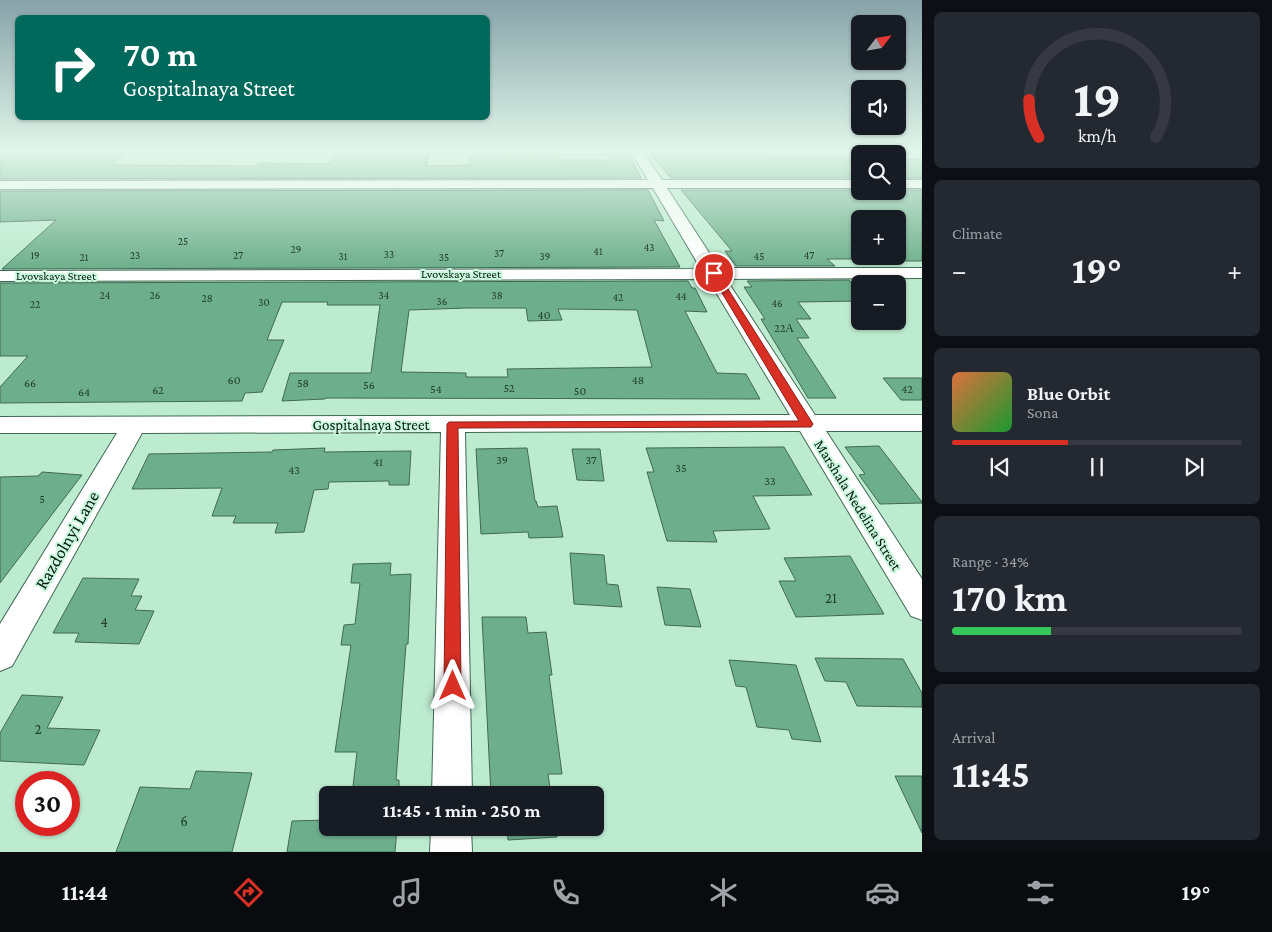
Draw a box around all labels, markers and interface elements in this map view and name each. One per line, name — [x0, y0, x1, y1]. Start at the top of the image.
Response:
north arrow — [851, 15, 906, 70]
map controls — [851, 15, 906, 330]
icon: right — [40, 35, 105, 100]
text: 70 m — [123, 35, 197, 74]
text: 19 — [1073, 69, 1121, 127]
text: Gospitalnaya Street — [123, 76, 295, 101]
button: sound — [851, 80, 906, 135]
text: km/h — [1078, 126, 1117, 146]
button: search — [851, 145, 906, 200]
button: + — [851, 210, 906, 265]
text: Climate — [952, 225, 1002, 242]
house number: 25 — [178, 235, 188, 247]
house number: 43 — [644, 241, 654, 253]
house number: 29 — [291, 243, 301, 255]
house number: 41 — [593, 245, 603, 257]
house number: 37 — [494, 247, 504, 259]
house number: 33 — [384, 248, 394, 260]
house number: 19 — [30, 249, 40, 261]
house number: 23 — [130, 249, 140, 261]
house number: 27 — [233, 249, 243, 261]
house number: 47 — [804, 249, 814, 261]
text: 19° — [1072, 249, 1122, 291]
house number: 31 — [339, 250, 348, 262]
house number: 39 — [540, 250, 550, 262]
house number: 45 — [754, 250, 764, 262]
house number: 21 — [80, 251, 89, 263]
house number: 35 — [439, 251, 449, 263]
pin — [693, 252, 735, 294]
text: − — [952, 255, 967, 286]
text: + — [1227, 255, 1242, 286]
icon: arrive — [700, 259, 728, 287]
street label: Lvovskaya Street — [421, 267, 502, 281]
street label: Lvovskaya Street — [16, 269, 97, 283]
button: − — [851, 275, 906, 330]
house number: 24 — [100, 289, 111, 301]
house number: 26 — [150, 289, 160, 301]
house number: 34 — [379, 289, 390, 301]
house number: 38 — [491, 289, 503, 301]
house number: 44 — [675, 290, 687, 302]
house number: 42 — [613, 291, 623, 303]
house number: 28 — [201, 292, 213, 304]
house number: 36 — [437, 295, 447, 307]
house number: 30 — [258, 296, 270, 308]
house number: 46 — [771, 297, 783, 309]
house number: 22 — [30, 298, 40, 310]
house number: 40 — [538, 308, 551, 322]
house number: 22А — [774, 321, 794, 335]
house number: 60 — [228, 373, 241, 387]
house number: 48 — [632, 373, 644, 387]
house number: 66 — [24, 376, 36, 390]
house number: 58 — [297, 376, 309, 390]
house number: 56 — [363, 378, 375, 392]
house number: 52 — [503, 381, 515, 395]
house number: 54 — [430, 382, 442, 396]
house number: 42 — [901, 382, 913, 396]
house number: 62 — [152, 383, 164, 397]
text: Blue Orbit — [1027, 383, 1110, 404]
house number: 50 — [574, 384, 586, 398]
house number: 64 — [78, 385, 90, 399]
text: Sona — [1027, 404, 1058, 421]
street label: Gospitalnaya Street — [312, 417, 431, 434]
street label: Marshala Nedelina Street — [811, 437, 905, 574]
house number: 39 — [496, 453, 508, 467]
house number: 37 — [585, 453, 597, 467]
icon: previous — [986, 453, 1014, 481]
icon: pause — [1083, 453, 1111, 481]
icon: next — [1180, 453, 1208, 481]
house number: 41 — [373, 455, 383, 469]
house number: 35 — [675, 461, 687, 475]
house number: 43 — [288, 463, 300, 477]
house number: 33 — [764, 474, 776, 488]
street label: Razdolnyi Lane — [31, 487, 103, 593]
house number: 5 — [39, 492, 45, 506]
text: Range · 34% — [952, 553, 1029, 570]
text: 170 km — [952, 577, 1067, 619]
house number: 21 — [825, 590, 837, 606]
house number: 4 — [100, 614, 108, 630]
position arrow — [426, 659, 478, 711]
house number: 2 — [34, 721, 42, 737]
text: Arrival — [952, 729, 996, 746]
text: 11:45 — [952, 753, 1030, 795]
speed limit sign: 30 — [15, 771, 80, 836]
text: 11:45 · 1 min · 250 m — [382, 800, 541, 821]
house number: 6 — [180, 813, 188, 829]
icon: directions — [231, 875, 266, 910]
icon: music — [390, 875, 425, 910]
icon: phone — [548, 875, 583, 910]
icon: climate — [706, 875, 741, 910]
icon: car — [865, 875, 900, 910]
icon: filters — [1023, 875, 1058, 910]
text: 11:44 — [62, 880, 108, 905]
text: 19° — [1182, 880, 1210, 905]

